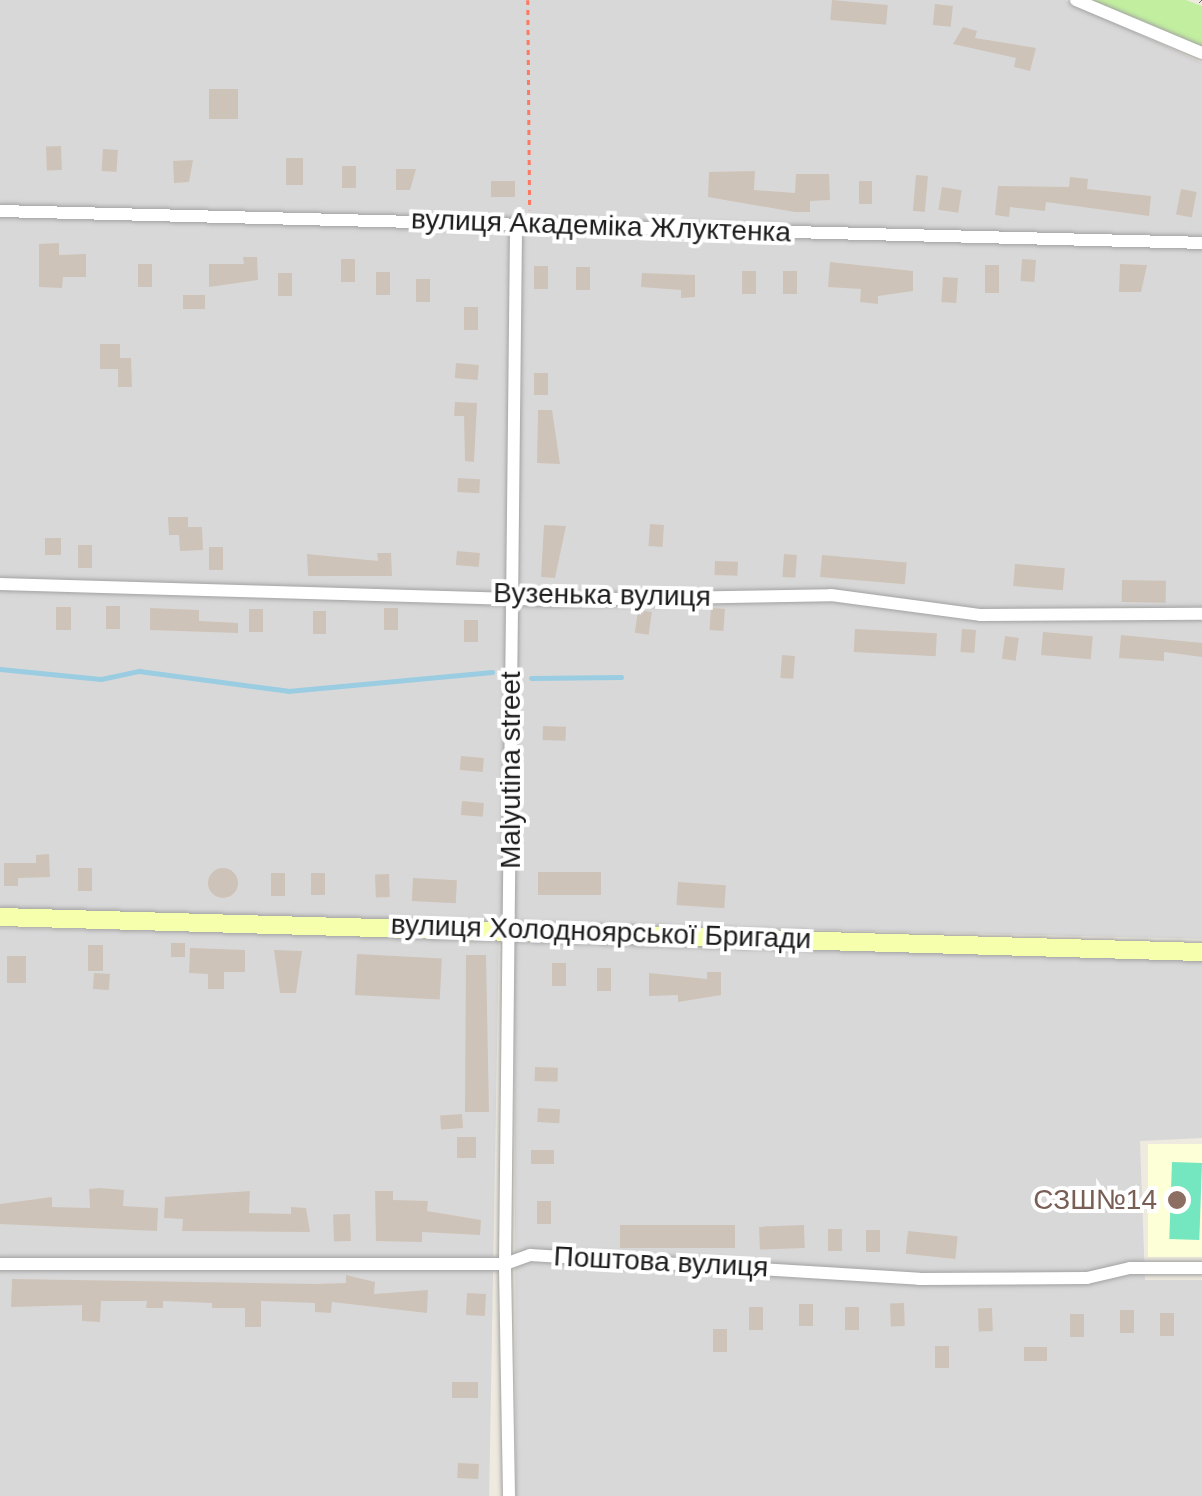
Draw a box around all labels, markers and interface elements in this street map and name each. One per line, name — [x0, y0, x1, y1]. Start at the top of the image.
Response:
street label: вулиця Академіка Жлуктенка — [411, 203, 791, 249]
street label: Вузенька вулиця — [493, 576, 711, 614]
street label: Malyutina street — [494, 671, 528, 869]
street label: вулиця Холодноярської Бригади — [390, 908, 812, 956]
place label: СЗШ№14 — [1033, 1183, 1157, 1217]
marker: СЗШ№14 — [1166, 1189, 1188, 1211]
street label: Поштова вулиця — [553, 1240, 769, 1284]

